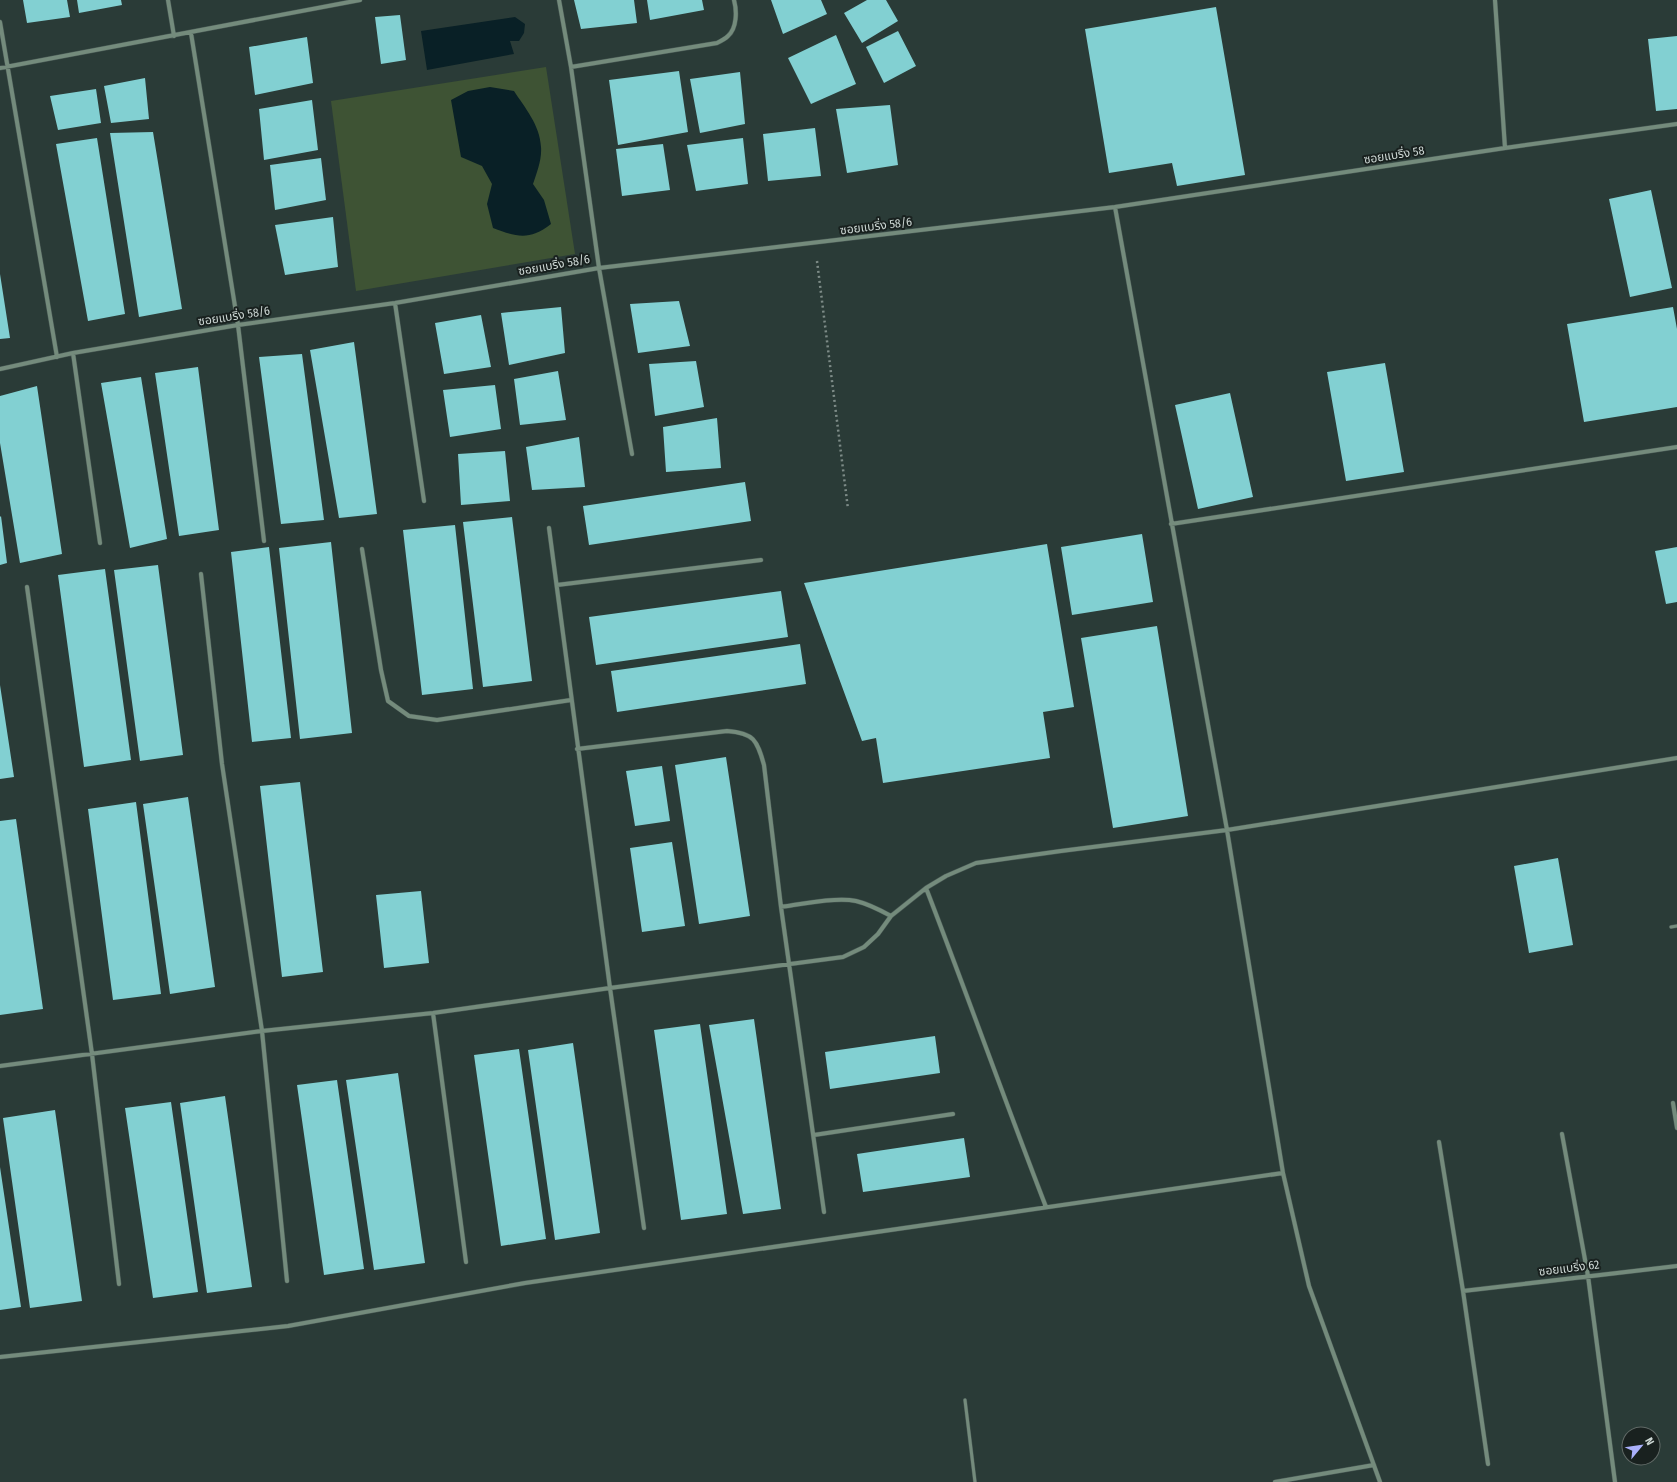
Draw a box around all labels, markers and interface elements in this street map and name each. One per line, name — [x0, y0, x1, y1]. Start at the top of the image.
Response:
street label: ซอยแบริ่ง 58 — [1362, 142, 1425, 167]
street label: ซอยแบริ่ง 58/6 — [839, 213, 913, 237]
street label: ซอยแบริ่ง 58/6 — [517, 251, 591, 278]
street label: ซอยแบริ่ง 58/6 — [197, 302, 271, 329]
street label: ซอยแบริ่ง 62 — [1538, 1256, 1600, 1279]
north arrow — [1621, 1426, 1661, 1466]
text: N — [1642, 1435, 1657, 1447]

